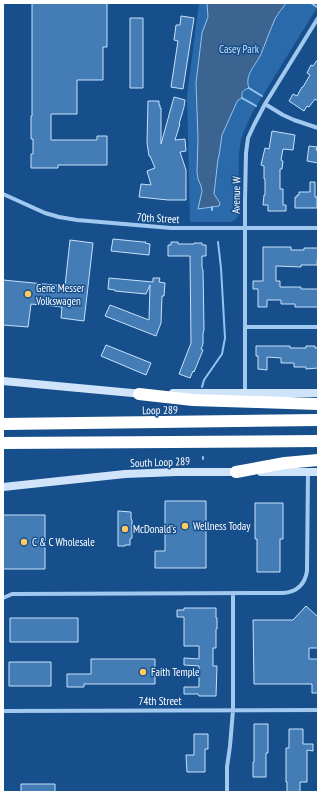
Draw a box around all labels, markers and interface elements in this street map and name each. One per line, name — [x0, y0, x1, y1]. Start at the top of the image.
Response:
park label: Casey Park — [219, 42, 260, 56]
street label: Avenue W — [229, 176, 243, 214]
street label: 70th Street — [136, 210, 180, 226]
place label: Gene Messer Volkswagen — [35, 281, 84, 308]
marker: Gene Messer Volkswagen — [23, 289, 33, 299]
street label: Loop 289 — [142, 403, 178, 417]
street label: South Loop 289 — [130, 454, 190, 470]
place label: Wellness Today — [193, 519, 251, 533]
marker: Wellness Today — [180, 521, 190, 531]
place label: McDonald's — [133, 522, 176, 536]
marker: McDonald's — [120, 524, 130, 534]
place label: C & C Wholesale — [32, 535, 95, 549]
marker: C & C Wholesale — [19, 537, 29, 547]
place label: Faith Temple — [151, 665, 200, 679]
marker: Faith Temple — [138, 667, 148, 677]
street label: 74th Street — [139, 694, 181, 708]

